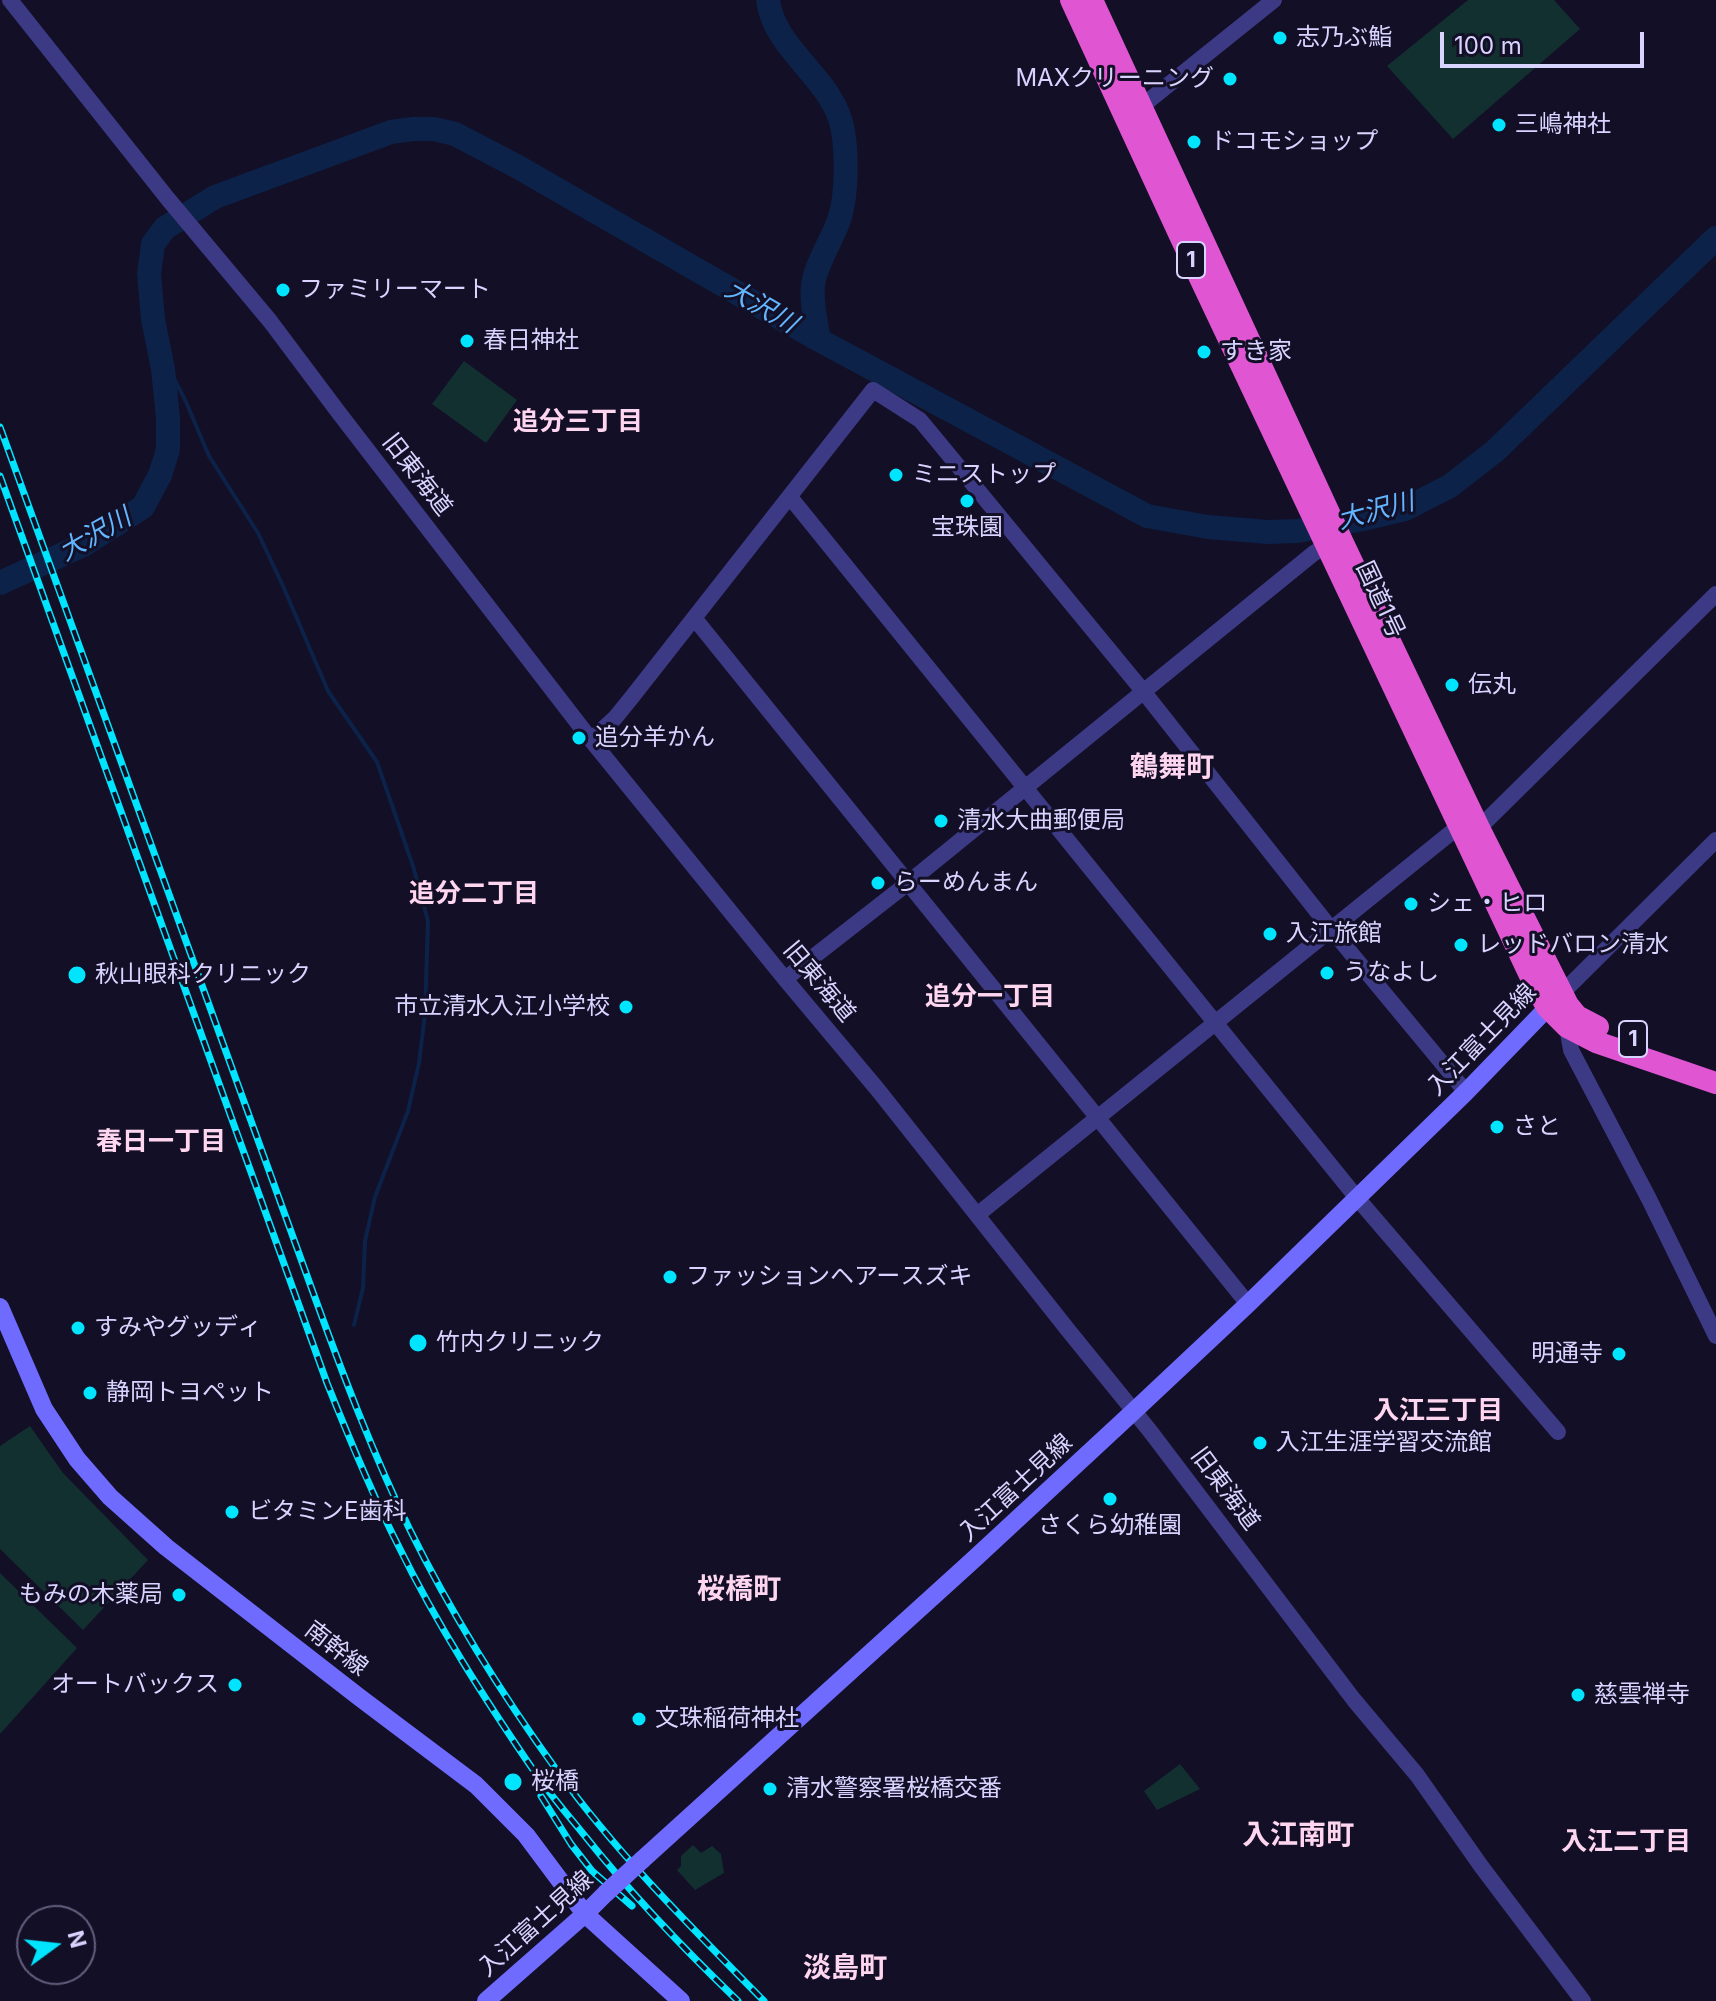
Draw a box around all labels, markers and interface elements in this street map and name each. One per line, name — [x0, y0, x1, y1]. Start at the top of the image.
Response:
scale bar — [1444, 16, 1648, 66]
place label: 志乃ぶ鮨 — [1296, 24, 1392, 52]
marker: 志乃ぶ鮨 — [1271, 29, 1289, 47]
text: 100 m — [1454, 31, 1522, 60]
place label: MAXクリーニング — [1015, 65, 1214, 93]
marker: MAXクリーニング — [1221, 70, 1239, 88]
place label: 三嶋神社 — [1515, 111, 1611, 139]
marker: 三嶋神社 — [1490, 116, 1508, 134]
place label: ドコモショップ — [1210, 128, 1378, 156]
marker: ドコモショップ — [1185, 133, 1203, 151]
road number: 1 — [1177, 242, 1205, 278]
water label: 大沢川 — [719, 274, 803, 340]
place label: ファミリーマート — [299, 276, 491, 304]
marker: ファミリーマート — [274, 281, 292, 299]
place label: 春日神社 — [483, 327, 579, 355]
marker: 春日神社 — [458, 332, 476, 350]
place label: すき家 — [1220, 338, 1292, 366]
marker: すき家 — [1195, 343, 1213, 361]
district label: 追分三丁目 — [513, 406, 643, 438]
street label: 旧東海道 — [376, 428, 458, 522]
place label: ミニストップ — [912, 461, 1056, 489]
marker: ミニストップ — [887, 466, 905, 484]
water label: 大沢川 — [1334, 486, 1418, 536]
marker: 宝珠園 — [958, 492, 976, 510]
water label: 大沢川 — [53, 502, 137, 568]
place label: 宝珠園 — [931, 514, 1003, 542]
street label: 国道1号 — [1350, 557, 1410, 643]
place label: 伝丸 — [1468, 671, 1516, 699]
marker: 伝丸 — [1443, 676, 1461, 694]
place label: 追分羊かん — [595, 724, 715, 752]
marker: 追分羊かん — [570, 729, 588, 747]
district label: 鶴舞町 — [1130, 751, 1214, 785]
place label: 清水大曲郵便局 — [957, 807, 1125, 835]
marker: 清水大曲郵便局 — [932, 812, 950, 830]
place label: らーめんまん — [894, 869, 1038, 897]
marker: らーめんまん — [869, 874, 887, 892]
district label: 追分二丁目 — [409, 878, 539, 910]
place label: シェ・ヒロ — [1427, 890, 1547, 918]
marker: シェ・ヒロ — [1402, 895, 1420, 913]
place label: 入江旅館 — [1286, 920, 1382, 948]
marker: 入江旅館 — [1261, 925, 1279, 943]
place label: レッドバロン清水 — [1477, 931, 1669, 959]
street label: 旧東海道 — [777, 936, 861, 1028]
marker: レッドバロン清水 — [1452, 936, 1470, 954]
place label: うなよし — [1343, 959, 1439, 987]
place label: 秋山眼科クリニック — [95, 961, 311, 989]
marker: 秋山眼科クリニック — [66, 964, 88, 986]
marker: うなよし — [1318, 964, 1336, 982]
street label: 入江富士見線 — [1422, 978, 1542, 1102]
district label: 追分一丁目 — [925, 981, 1055, 1013]
place label: 市立清水入江小学校 — [394, 993, 610, 1021]
marker: 市立清水入江小学校 — [617, 998, 635, 1016]
road number: 1 — [1619, 1021, 1647, 1057]
place label: さと — [1513, 1113, 1561, 1141]
marker: さと — [1488, 1118, 1506, 1136]
district label: 春日一丁目 — [96, 1126, 226, 1158]
place label: ファッションヘアースズキ — [686, 1263, 973, 1291]
marker: ファッションヘアースズキ — [661, 1268, 679, 1286]
place label: すみやグッディ — [94, 1314, 262, 1342]
marker: すみやグッディ — [69, 1319, 87, 1337]
place label: 竹内クリニック — [436, 1329, 604, 1357]
marker: 竹内クリニック — [407, 1332, 429, 1354]
place label: 明通寺 — [1531, 1340, 1603, 1368]
marker: 明通寺 — [1610, 1345, 1628, 1363]
place label: 静岡トヨペット — [106, 1379, 274, 1407]
marker: 静岡トヨペット — [81, 1384, 99, 1402]
district label: 入江三丁目 — [1373, 1395, 1503, 1427]
street label: 入江富士見線 — [954, 1428, 1078, 1548]
place label: 入江生涯学習交流館 — [1276, 1429, 1492, 1457]
marker: 入江生涯学習交流館 — [1251, 1434, 1269, 1452]
street label: 旧東海道 — [1185, 1442, 1265, 1536]
marker: さくら幼稚園 — [1101, 1490, 1119, 1508]
place label: ビタミンE歯科 — [248, 1498, 406, 1526]
marker: ビタミンE歯科 — [223, 1503, 241, 1521]
place label: さくら幼稚園 — [1038, 1512, 1182, 1540]
district label: 桜橋町 — [697, 1573, 781, 1607]
place label: もみの木薬局 — [19, 1581, 163, 1609]
marker: もみの木薬局 — [170, 1586, 188, 1604]
street label: 南幹線 — [299, 1615, 373, 1683]
place label: オートバックス — [51, 1671, 219, 1699]
marker: オートバックス — [226, 1676, 244, 1694]
place label: 慈雲禅寺 — [1594, 1681, 1690, 1709]
marker: 慈雲禅寺 — [1569, 1686, 1587, 1704]
place label: 文珠稲荷神社 — [655, 1705, 799, 1733]
marker: 文珠稲荷神社 — [630, 1710, 648, 1728]
place label: 桜橋 — [531, 1768, 579, 1796]
marker: 桜橋 — [502, 1771, 524, 1793]
place label: 清水警察署桜橋交番 — [786, 1775, 1002, 1803]
marker: 清水警察署桜橋交番 — [761, 1780, 779, 1798]
district label: 入江南町 — [1242, 1819, 1354, 1853]
district label: 入江二丁目 — [1561, 1826, 1691, 1858]
street label: 入江富士見線 — [473, 1865, 599, 1983]
north arrow — [16, 1905, 96, 1985]
text: N — [63, 1928, 92, 1951]
district label: 淡島町 — [803, 1952, 887, 1986]

